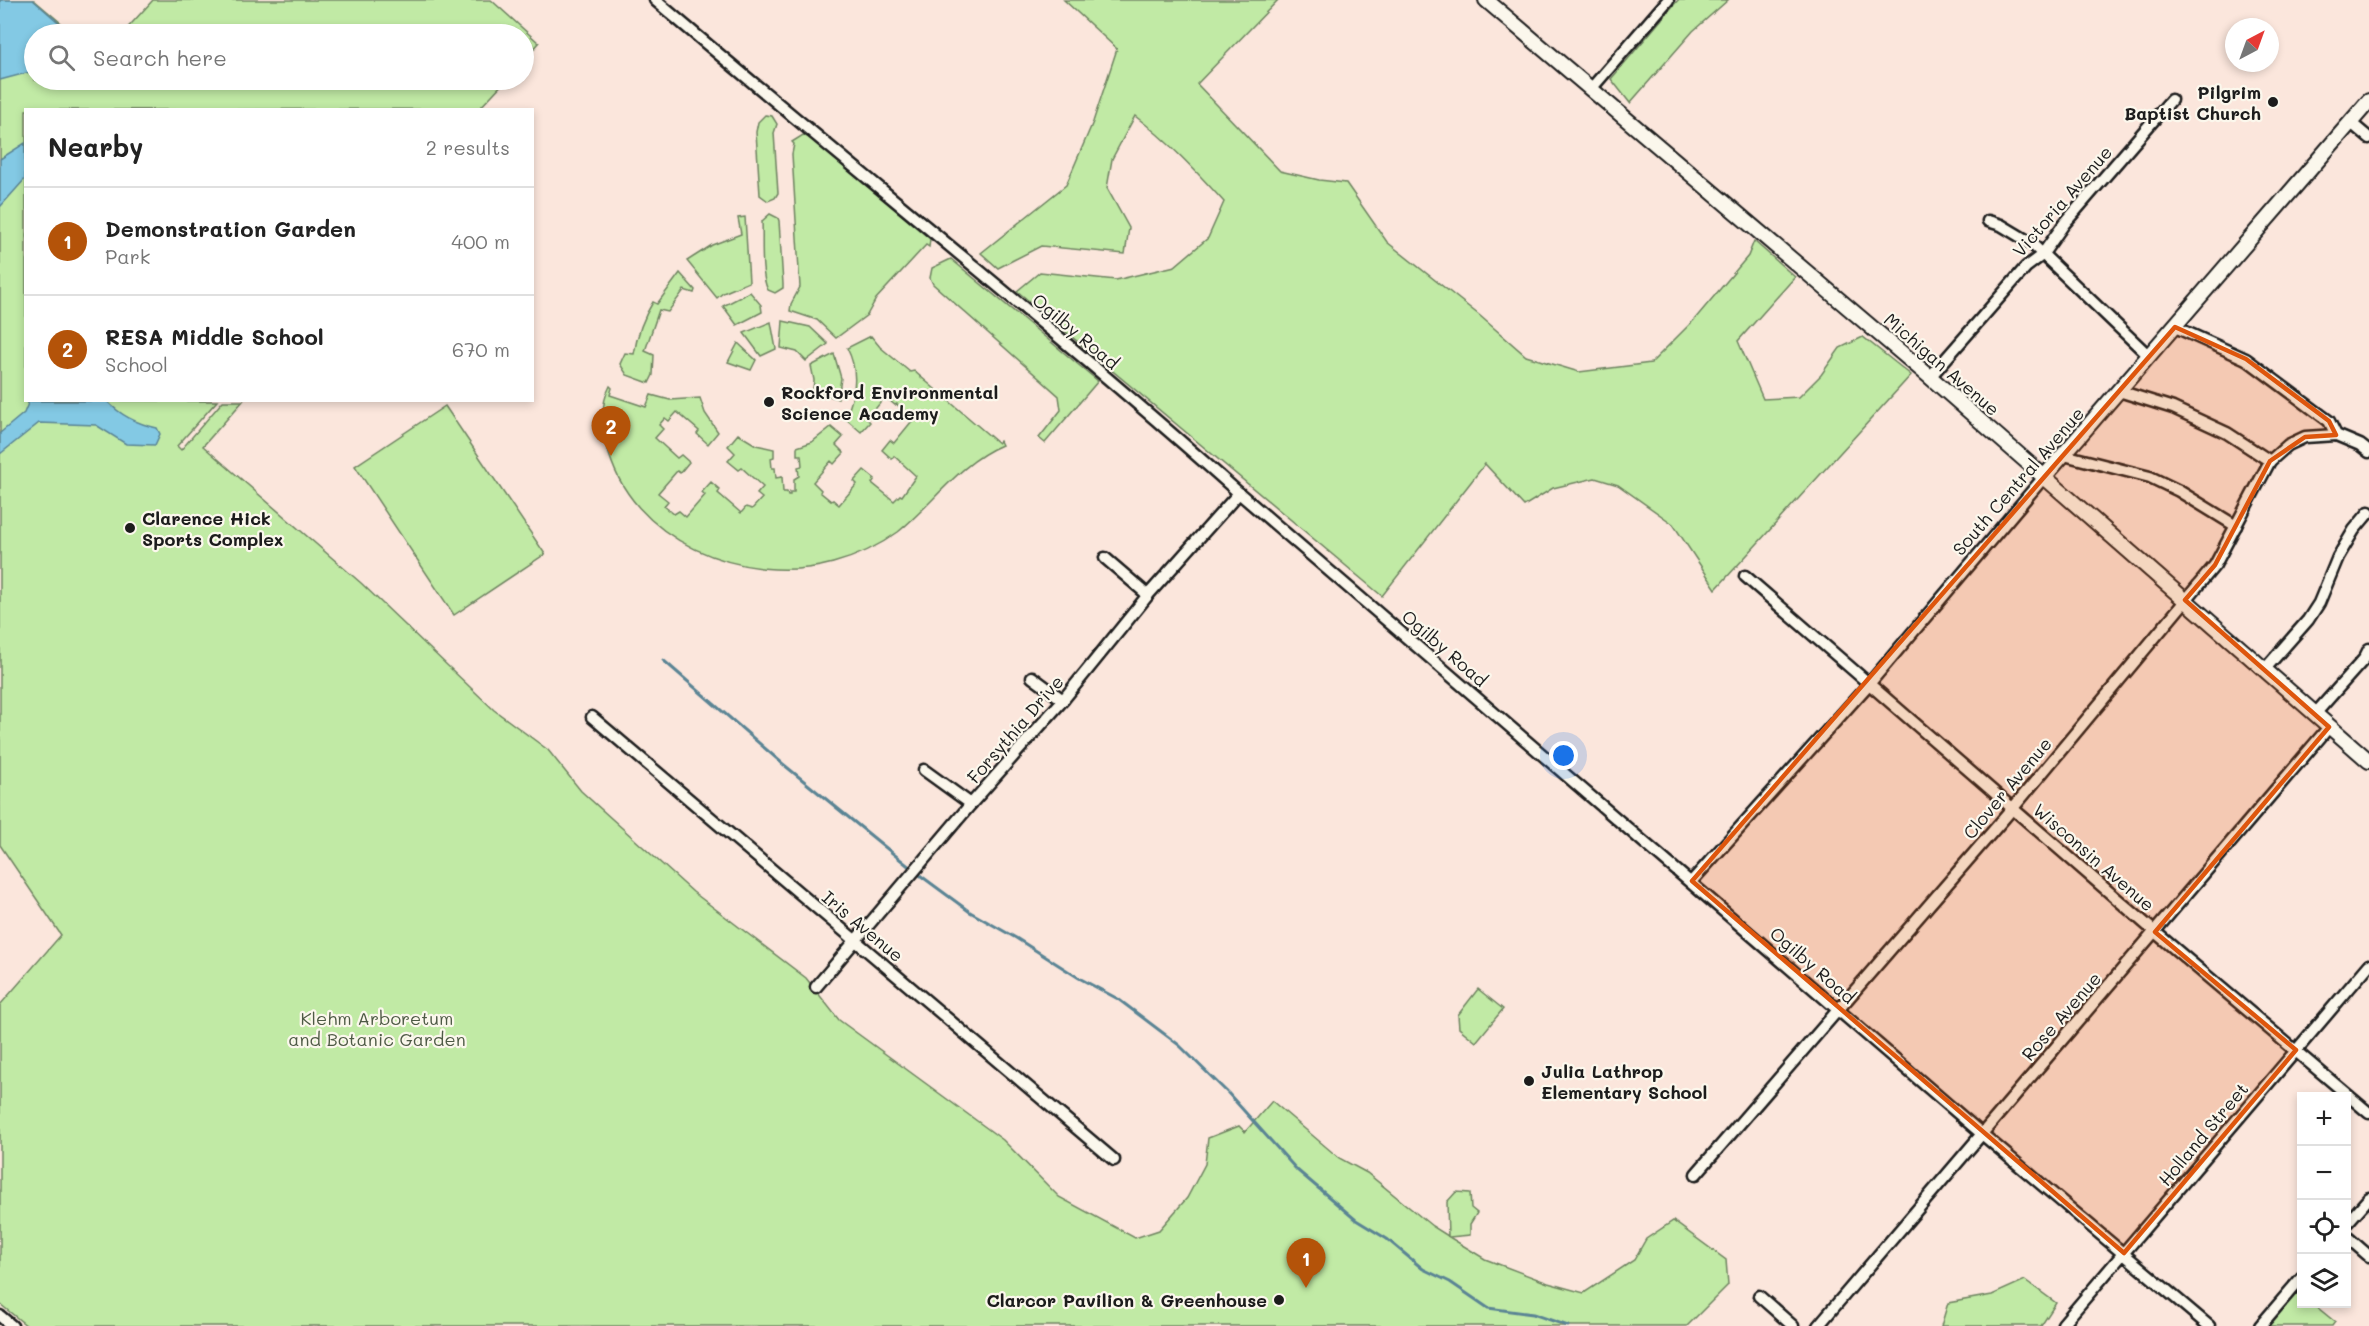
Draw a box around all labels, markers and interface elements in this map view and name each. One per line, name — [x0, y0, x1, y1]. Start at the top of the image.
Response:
north arrow — [2225, 18, 2279, 72]
search box — [24, 24, 534, 90]
icon: search — [45, 41, 78, 74]
text: Search here — [93, 43, 227, 72]
place label: Pilgrim Baptist Church — [2124, 80, 2261, 125]
marker: Pilgrim Baptist Church — [2266, 95, 2280, 109]
text: Nearby — [48, 130, 143, 164]
text: 2 results — [426, 134, 510, 160]
street label: Victoria Avenue — [2007, 140, 2117, 262]
text: Demonstration Garden — [105, 214, 356, 243]
text: 1 — [63, 228, 72, 254]
text: 400 m — [451, 228, 510, 254]
text: Park — [105, 243, 150, 269]
street label: Ogilby Road — [1028, 288, 1124, 374]
street label: Michigan Avenue — [1879, 307, 2005, 421]
text: RESA Middle School — [105, 322, 324, 351]
text: 2 — [62, 336, 73, 362]
text: 670 m — [452, 336, 510, 362]
text: School — [105, 351, 168, 377]
place label: Rockford Environmental Science Academy — [781, 380, 998, 425]
marker: Rockford Environmental Science Academy — [762, 395, 776, 409]
street label: South Central Avenue — [1947, 402, 2089, 560]
pin: 2 — [592, 406, 630, 456]
place label: Clarence Hick Sports Complex — [142, 506, 283, 551]
marker: Clarence Hick Sports Complex — [123, 521, 137, 535]
street label: Ogilby Road — [1397, 604, 1493, 692]
street label: Forsythia Drive — [961, 670, 1069, 788]
street label: Clover Avenue — [1957, 732, 2057, 844]
your location — [1549, 741, 1578, 770]
street label: Wisconsin Avenue — [2028, 798, 2160, 916]
street label: Iris Avenue — [817, 885, 909, 967]
street label: Ogilby Road — [1765, 921, 1861, 1009]
street label: Rose Avenue — [2016, 967, 2106, 1065]
park label: Klehm Arboretum and Botanic Garden — [288, 1006, 466, 1051]
place label: Julia Lathrop Elementary School — [1541, 1059, 1707, 1104]
marker: Julia Lathrop Elementary School — [1522, 1074, 1536, 1088]
street label: Holland Street — [2153, 1077, 2253, 1191]
map controls — [2297, 1092, 2351, 1308]
button: + — [2297, 1092, 2351, 1146]
button: − — [2297, 1146, 2351, 1200]
button: locate — [2297, 1200, 2351, 1254]
pin: 1 — [1286, 1238, 1326, 1288]
button: layers — [2297, 1254, 2351, 1308]
place label: Clarcor Pavilion & Greenhouse — [986, 1288, 1267, 1312]
marker: Clarcor Pavilion & Greenhouse — [1272, 1293, 1286, 1307]

